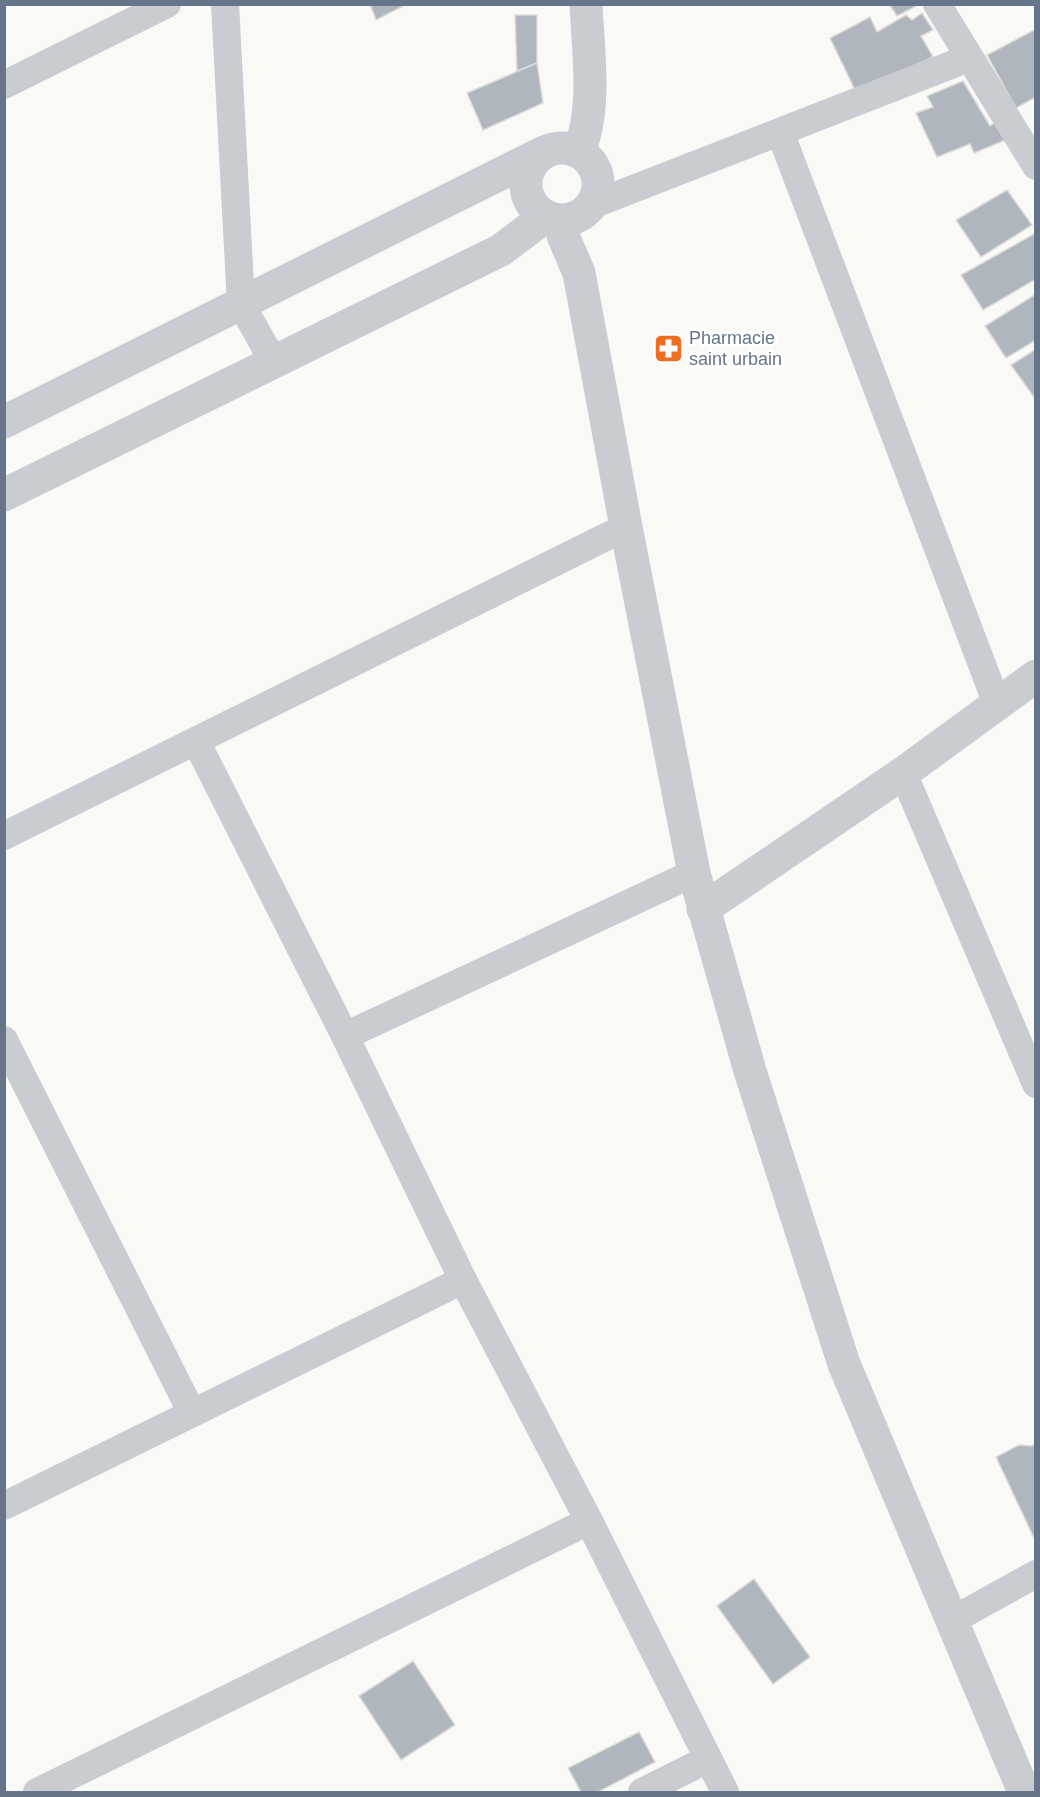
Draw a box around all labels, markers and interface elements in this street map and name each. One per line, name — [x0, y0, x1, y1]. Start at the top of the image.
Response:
place label: Pharmacie saint urbain — [689, 328, 782, 369]
pharmacy icon: Pharmacie saint urbain — [652, 332, 684, 364]

